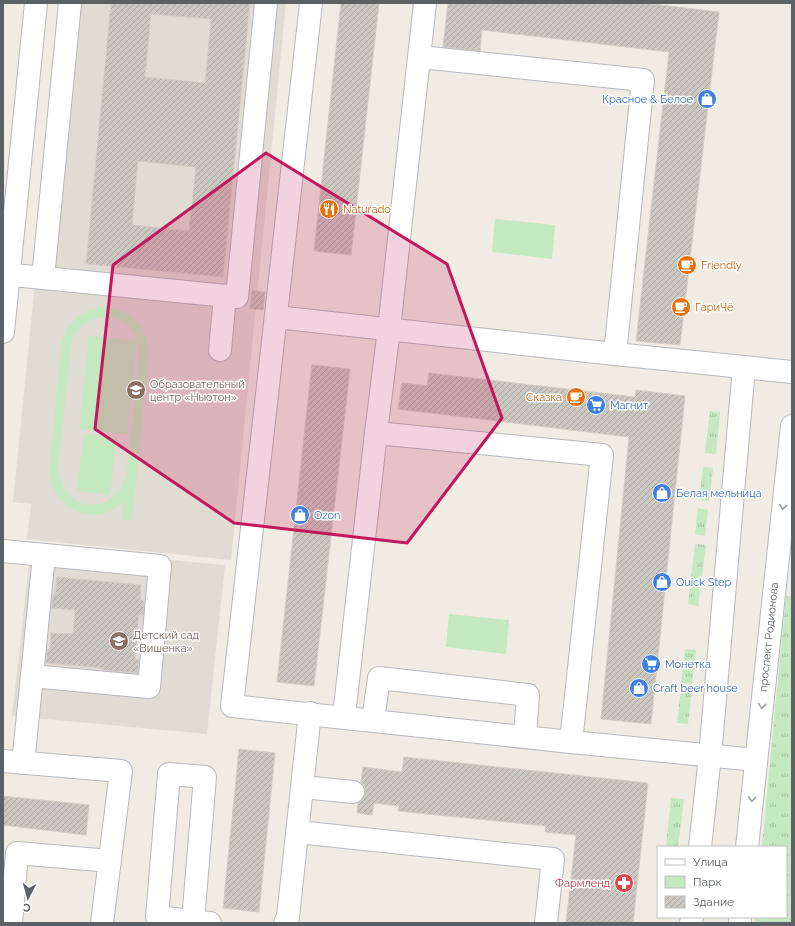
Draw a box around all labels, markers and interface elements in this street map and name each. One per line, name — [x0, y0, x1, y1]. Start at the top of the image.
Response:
shop icon: Красное & Белое — [696, 88, 718, 110]
place label: Красное & Белое — [602, 93, 694, 106]
restaurant icon: Naturado — [318, 198, 340, 220]
place label: Naturado — [343, 203, 391, 216]
cafe icon: Friendly — [676, 254, 698, 276]
place label: Friendly — [701, 259, 742, 272]
cafe icon: ГариЧё — [670, 296, 692, 318]
place label: ГариЧё — [695, 301, 734, 314]
place label: Образовательный центр «Ньютон» — [150, 378, 245, 404]
school or university icon: Образовательный центр «Ньютон» — [125, 379, 147, 401]
cafe icon: Сказка — [565, 386, 587, 408]
place label: Сказка — [526, 391, 562, 404]
supermarket icon: Магнит — [585, 394, 607, 416]
place label: Магнит — [610, 399, 649, 412]
shop icon: Белая мельница — [651, 482, 673, 504]
place label: Белая мельница — [676, 487, 762, 500]
shop icon: Ozon — [289, 504, 311, 526]
one-way arrow — [779, 504, 788, 510]
place label: Ozon — [314, 509, 341, 522]
shop icon: Quick Step — [651, 571, 673, 593]
place label: Quick Step — [676, 576, 731, 589]
street label: проспект Родионова — [757, 582, 781, 692]
place label: Детский сад «Вишенка» — [133, 629, 200, 655]
school or university icon: Детский сад «Вишенка» — [108, 630, 130, 652]
supermarket icon: Монетка — [640, 653, 662, 675]
place label: Монетка — [665, 658, 711, 671]
shop icon: Craft beer house — [628, 677, 650, 699]
place label: Craft beer house — [653, 682, 738, 695]
one-way arrow — [758, 703, 767, 709]
one-way arrow — [748, 796, 757, 802]
legend — [657, 846, 787, 918]
text: Улица — [693, 855, 728, 869]
pharmacy icon: Фармленд — [613, 872, 635, 894]
text: Парк — [693, 875, 722, 889]
place label: Фармленд — [555, 877, 611, 890]
north arrow — [8, 878, 48, 918]
text: Здание — [693, 895, 734, 909]
text: С — [22, 901, 31, 914]

